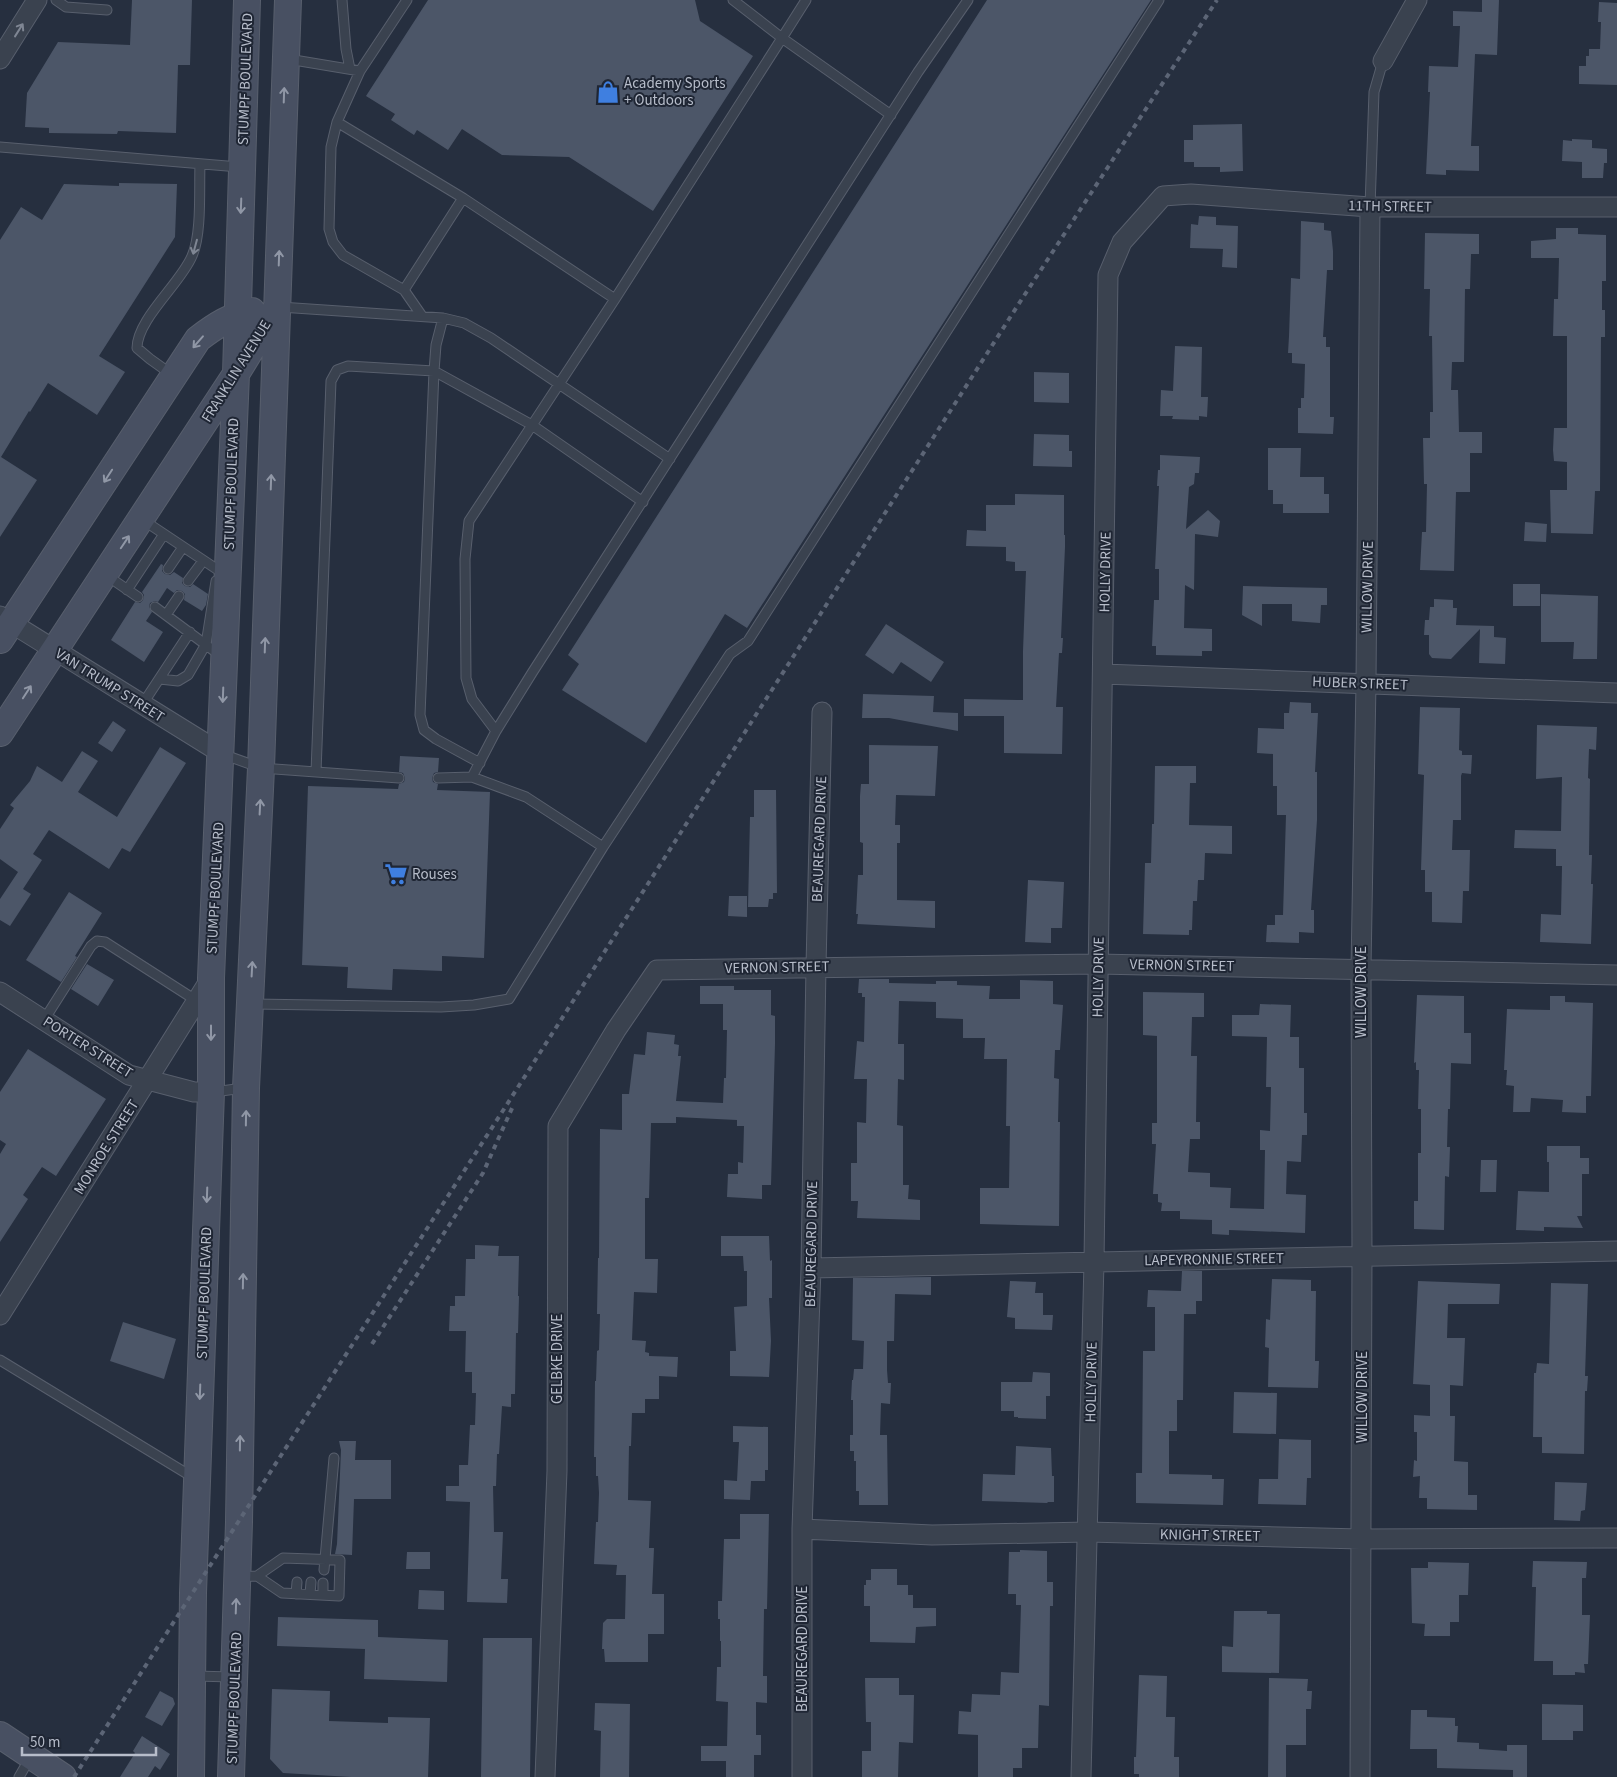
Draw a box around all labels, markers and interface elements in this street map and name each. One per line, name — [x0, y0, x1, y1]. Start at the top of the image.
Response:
street label: STUMPF BOULEVARD — [233, 13, 258, 145]
one-way arrow — [14, 23, 24, 37]
place label: Academy Sports + Outdoors — [624, 73, 725, 111]
shop icon: Academy Sports + Outdoors — [595, 79, 621, 105]
one-way arrow — [280, 88, 289, 104]
street label: 11TH STREET — [1348, 195, 1432, 218]
one-way arrow — [236, 198, 245, 214]
one-way arrow — [190, 239, 199, 255]
one-way arrow — [274, 250, 283, 266]
street label: FRANKLIN AVENUE — [196, 316, 276, 427]
one-way arrow — [192, 335, 204, 348]
street label: STUMPF BOULEVARD — [219, 418, 244, 550]
one-way arrow — [102, 469, 112, 483]
one-way arrow — [266, 475, 275, 491]
street label: HOLLY DRIVE — [1094, 531, 1117, 613]
one-way arrow — [120, 535, 130, 549]
street label: WILLOW DRIVE — [1356, 541, 1379, 633]
one-way arrow — [261, 637, 270, 653]
street label: VAN TRUMP STREET — [51, 643, 168, 727]
street label: HUBER STREET — [1312, 671, 1408, 696]
one-way arrow — [22, 686, 32, 700]
one-way arrow — [218, 687, 228, 703]
street label: BEAUREGARD DRIVE — [807, 775, 832, 902]
one-way arrow — [255, 799, 264, 815]
street label: STUMPF BOULEVARD — [202, 821, 229, 955]
supermarket icon: Rouses — [383, 861, 409, 887]
place label: Rouses — [412, 864, 457, 885]
street label: HOLLY DRIVE — [1087, 936, 1110, 1018]
street label: WILLOW DRIVE — [1351, 946, 1372, 1038]
street label: VERNON STREET — [1129, 954, 1235, 977]
street label: VERNON STREET — [724, 956, 830, 979]
one-way arrow — [247, 962, 257, 978]
street label: PORTER STREET — [39, 1011, 137, 1083]
one-way arrow — [206, 1024, 216, 1040]
street label: MONROE STREET — [69, 1096, 144, 1199]
one-way arrow — [241, 1111, 251, 1127]
street label: BEAUREGARD DRIVE — [800, 1181, 823, 1307]
one-way arrow — [203, 1187, 212, 1203]
street label: STUMPF BOULEVARD — [192, 1227, 217, 1359]
street label: LAPEYRONNIE STREET — [1144, 1248, 1284, 1271]
one-way arrow — [238, 1273, 248, 1290]
street label: GELBKE DRIVE — [547, 1314, 568, 1404]
street label: HOLLY DRIVE — [1080, 1341, 1103, 1423]
street label: WILLOW DRIVE — [1352, 1351, 1373, 1443]
one-way arrow — [195, 1384, 204, 1400]
one-way arrow — [235, 1436, 245, 1452]
street label: KNIGHT STREET — [1160, 1524, 1260, 1547]
street label: BEAUREGARD DRIVE — [792, 1586, 813, 1712]
one-way arrow — [232, 1598, 241, 1614]
street label: STUMPF BOULEVARD — [222, 1632, 247, 1764]
scale bar — [22, 1724, 156, 1756]
text: 50 m — [30, 1732, 60, 1753]

